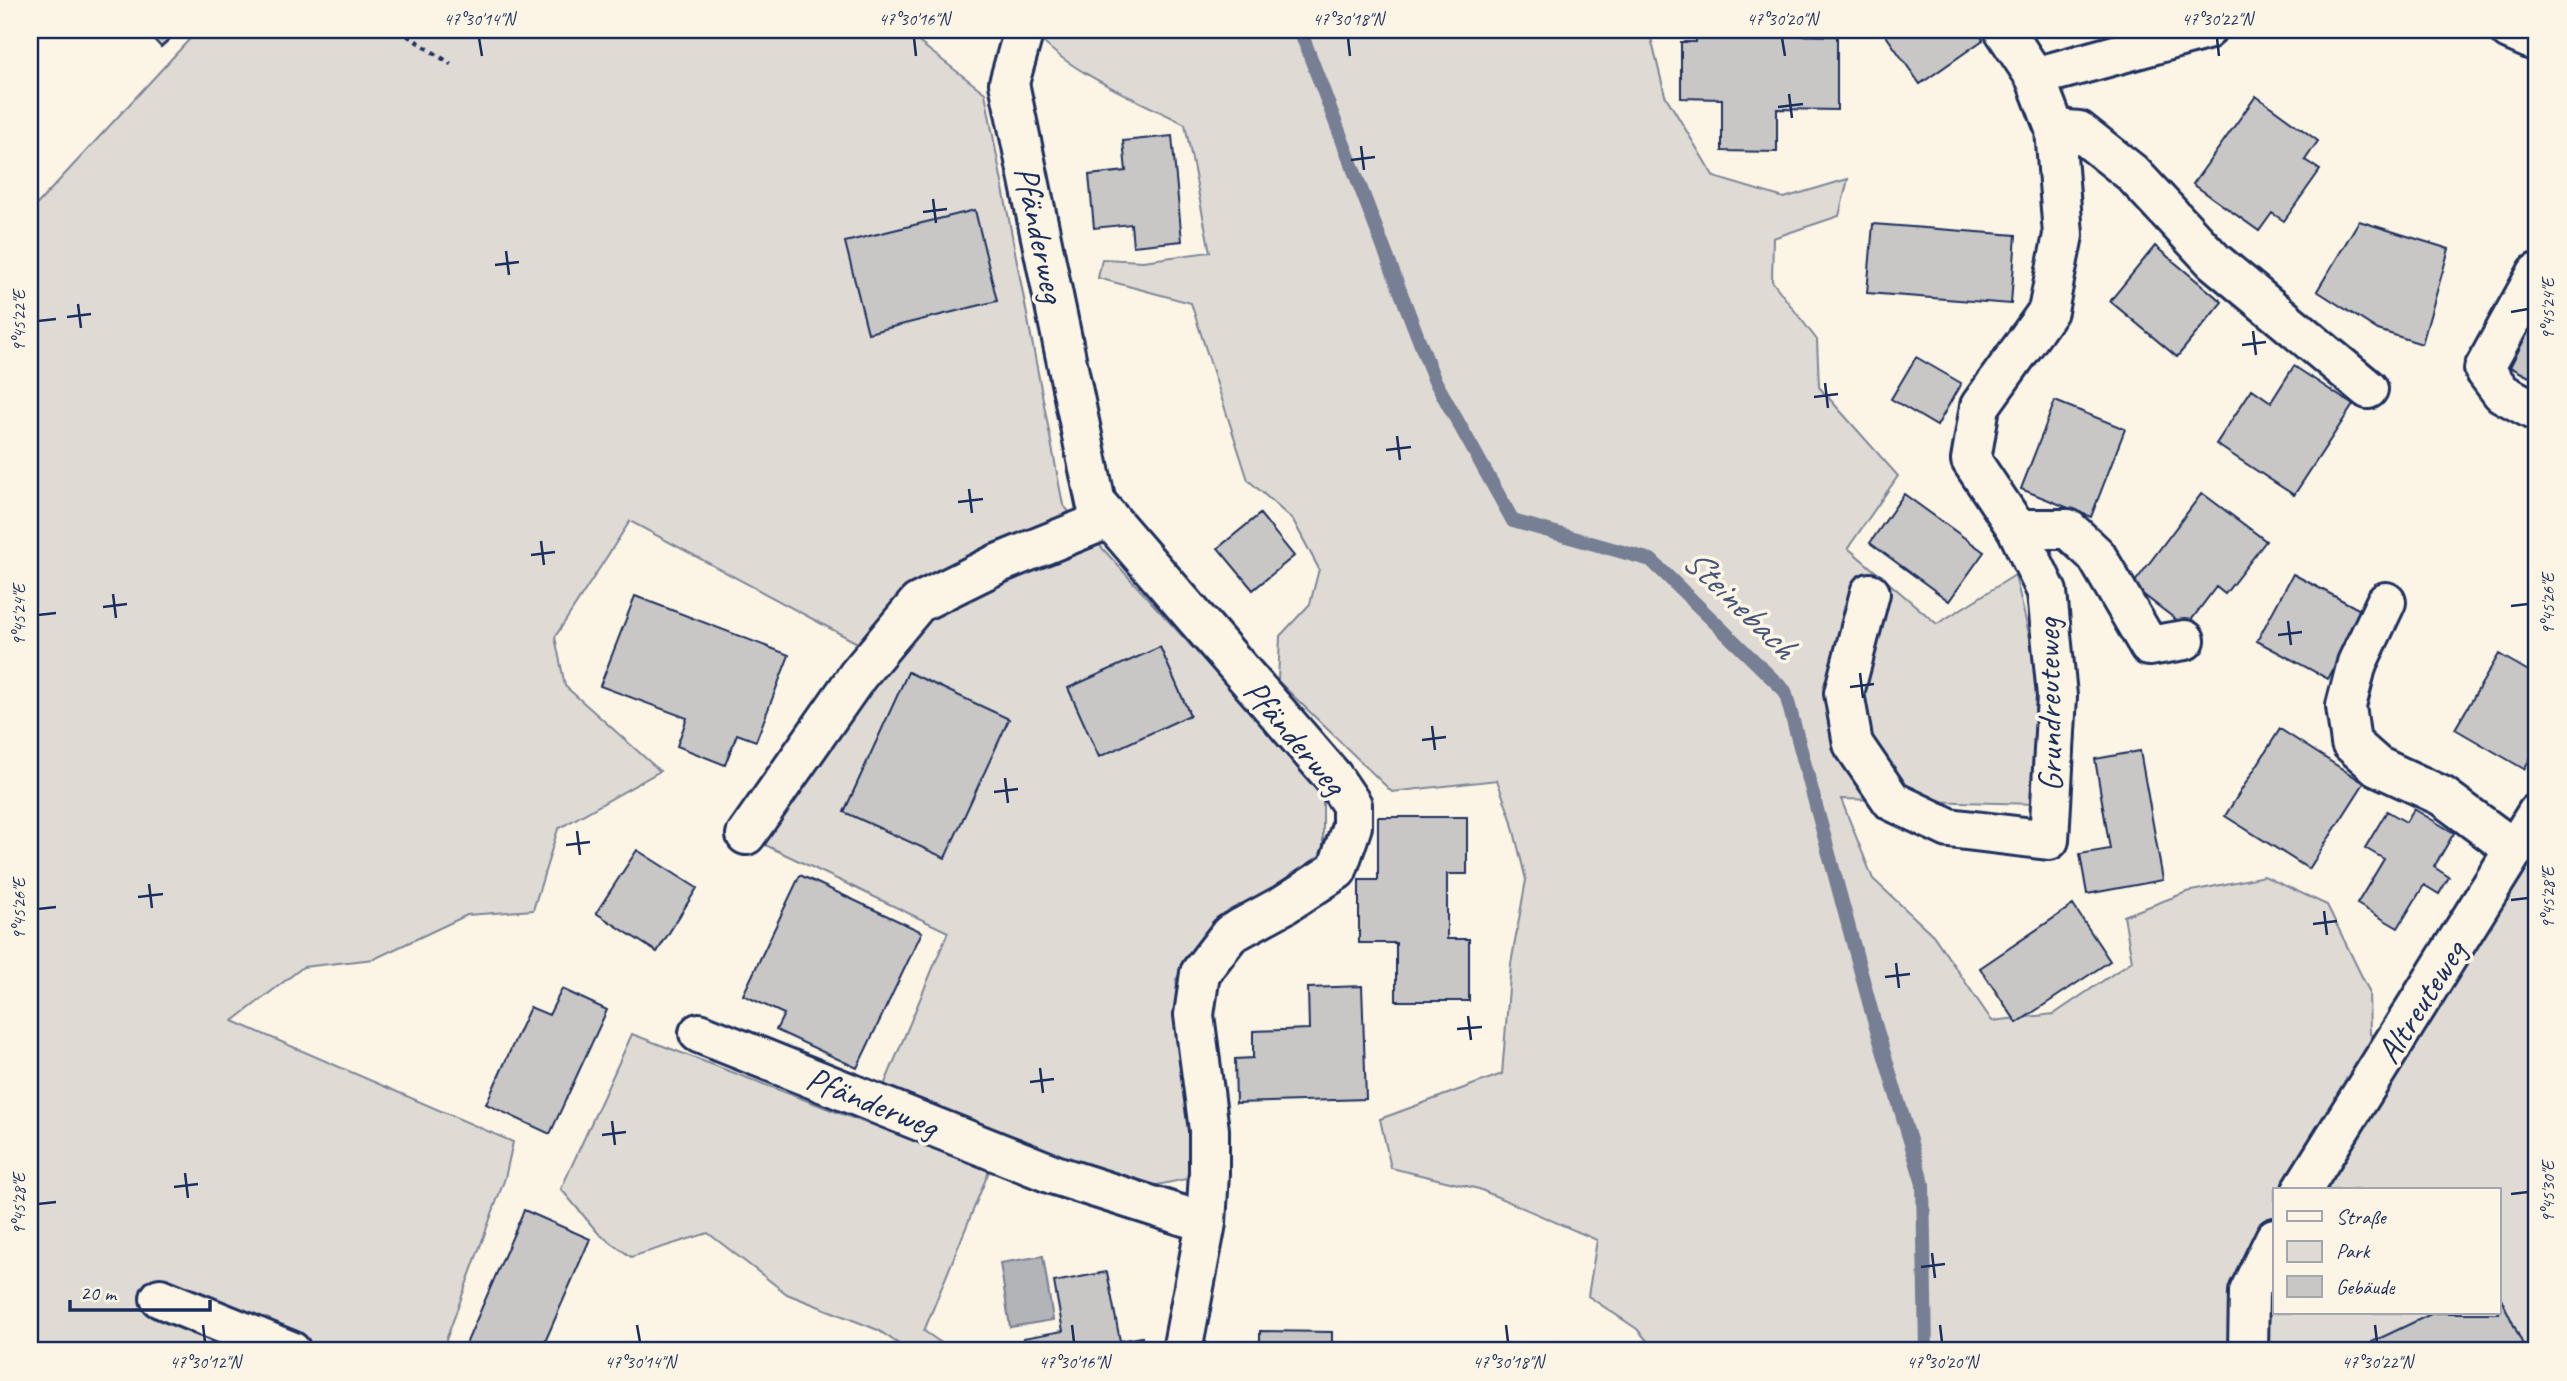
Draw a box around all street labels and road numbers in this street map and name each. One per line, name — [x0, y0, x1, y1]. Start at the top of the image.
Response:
street label: Pfänderweg — [1004, 162, 1077, 308]
street label: Grundreuteweg — [2025, 616, 2073, 792]
street label: Pfänderweg — [1234, 670, 1358, 806]
street label: Altreuteweg — [2366, 930, 2478, 1072]
street label: Pfänderweg — [800, 1055, 947, 1150]

